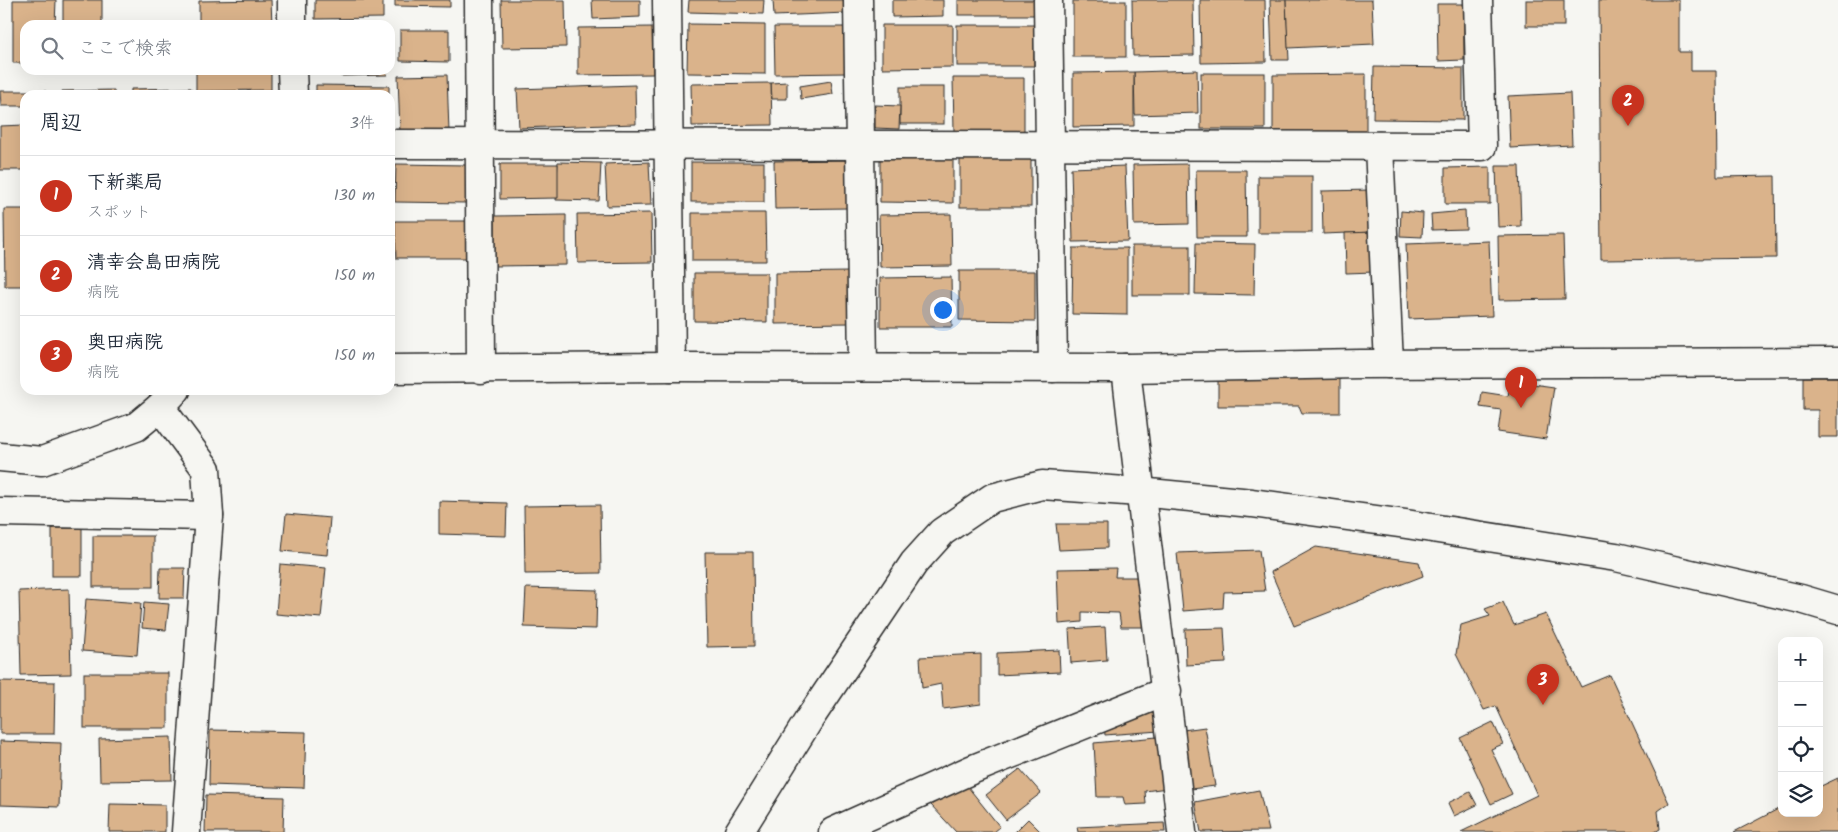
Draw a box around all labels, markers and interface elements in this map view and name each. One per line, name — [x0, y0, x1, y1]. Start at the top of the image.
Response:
search box — [20, 20, 395, 75]
icon: search — [38, 34, 66, 62]
text: ここで検索 — [78, 34, 173, 64]
pin: 2 — [1612, 85, 1644, 126]
text: 周辺 — [40, 107, 82, 140]
text: 3件 — [350, 111, 375, 136]
text: 下新薬局 — [87, 168, 163, 198]
text: 1 — [54, 183, 58, 208]
text: 130 m — [334, 183, 375, 208]
text: スポット — [87, 200, 151, 225]
text: 清幸会島田病院 — [87, 248, 220, 278]
text: 2 — [51, 263, 61, 288]
text: 150 m — [334, 263, 375, 288]
text: 病院 — [87, 280, 119, 305]
your location — [930, 297, 956, 323]
text: 奥田病院 — [87, 328, 163, 358]
text: 3 — [52, 343, 60, 368]
text: 150 m — [334, 343, 375, 368]
text: 病院 — [87, 360, 119, 385]
pin: 1 — [1505, 367, 1537, 408]
map controls — [1778, 637, 1823, 817]
button: + — [1778, 637, 1823, 682]
pin: 3 — [1527, 664, 1559, 705]
button: − — [1778, 682, 1823, 727]
button: locate — [1778, 727, 1823, 772]
button: layers — [1778, 772, 1823, 817]

